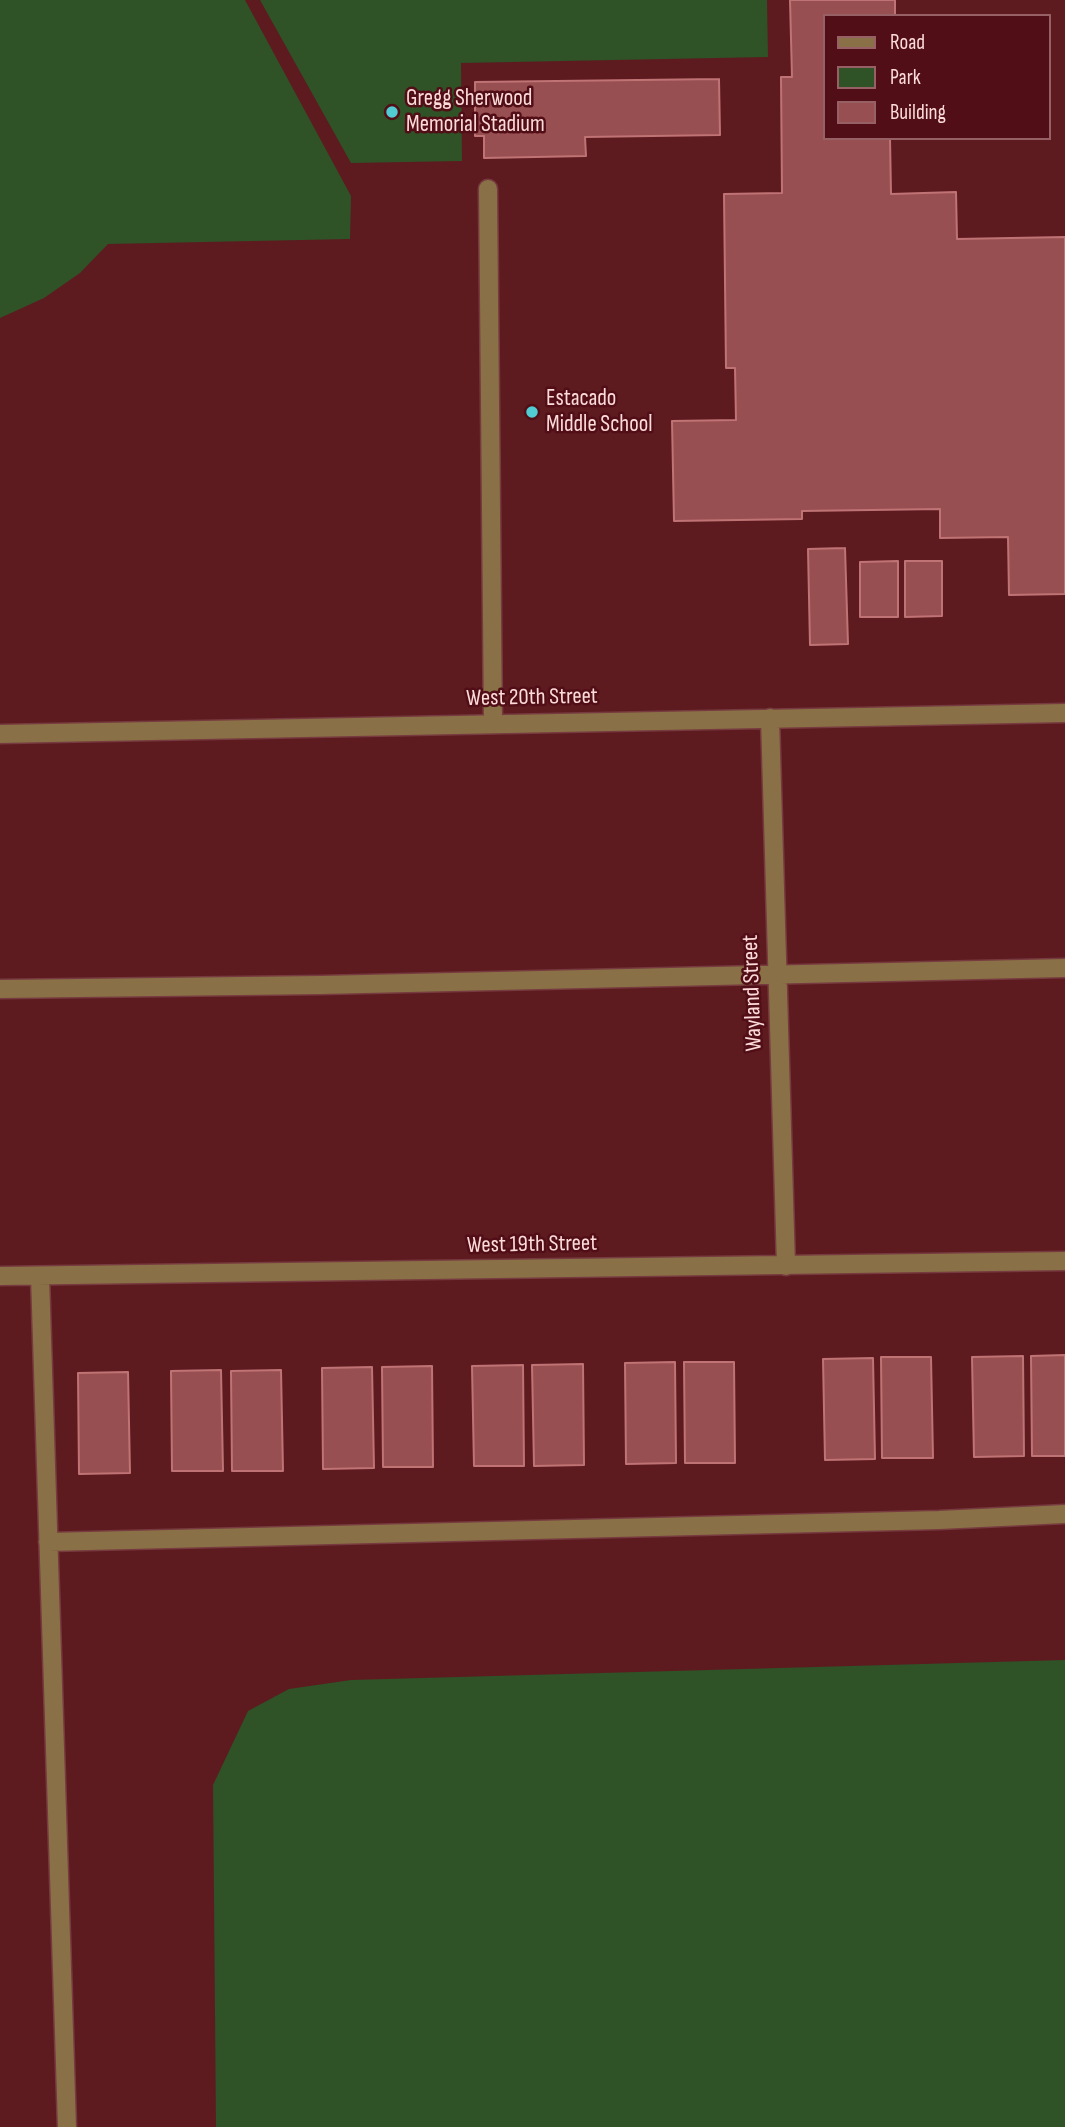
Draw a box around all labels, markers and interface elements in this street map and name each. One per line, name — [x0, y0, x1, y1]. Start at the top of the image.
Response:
legend — [824, 14, 1051, 140]
text: Road — [890, 30, 925, 55]
text: Park — [890, 65, 921, 90]
place label: Gregg Sherwood Memorial Stadium — [406, 85, 545, 139]
text: Building — [890, 100, 946, 125]
marker: Gregg Sherwood Memorial Stadium — [384, 104, 400, 120]
place label: Estacado Middle School — [546, 385, 653, 439]
marker: Estacado Middle School — [524, 404, 540, 420]
street label: West 20th Street — [466, 683, 598, 713]
street label: Wayland Street — [737, 934, 769, 1052]
street label: West 19th Street — [467, 1230, 597, 1260]

